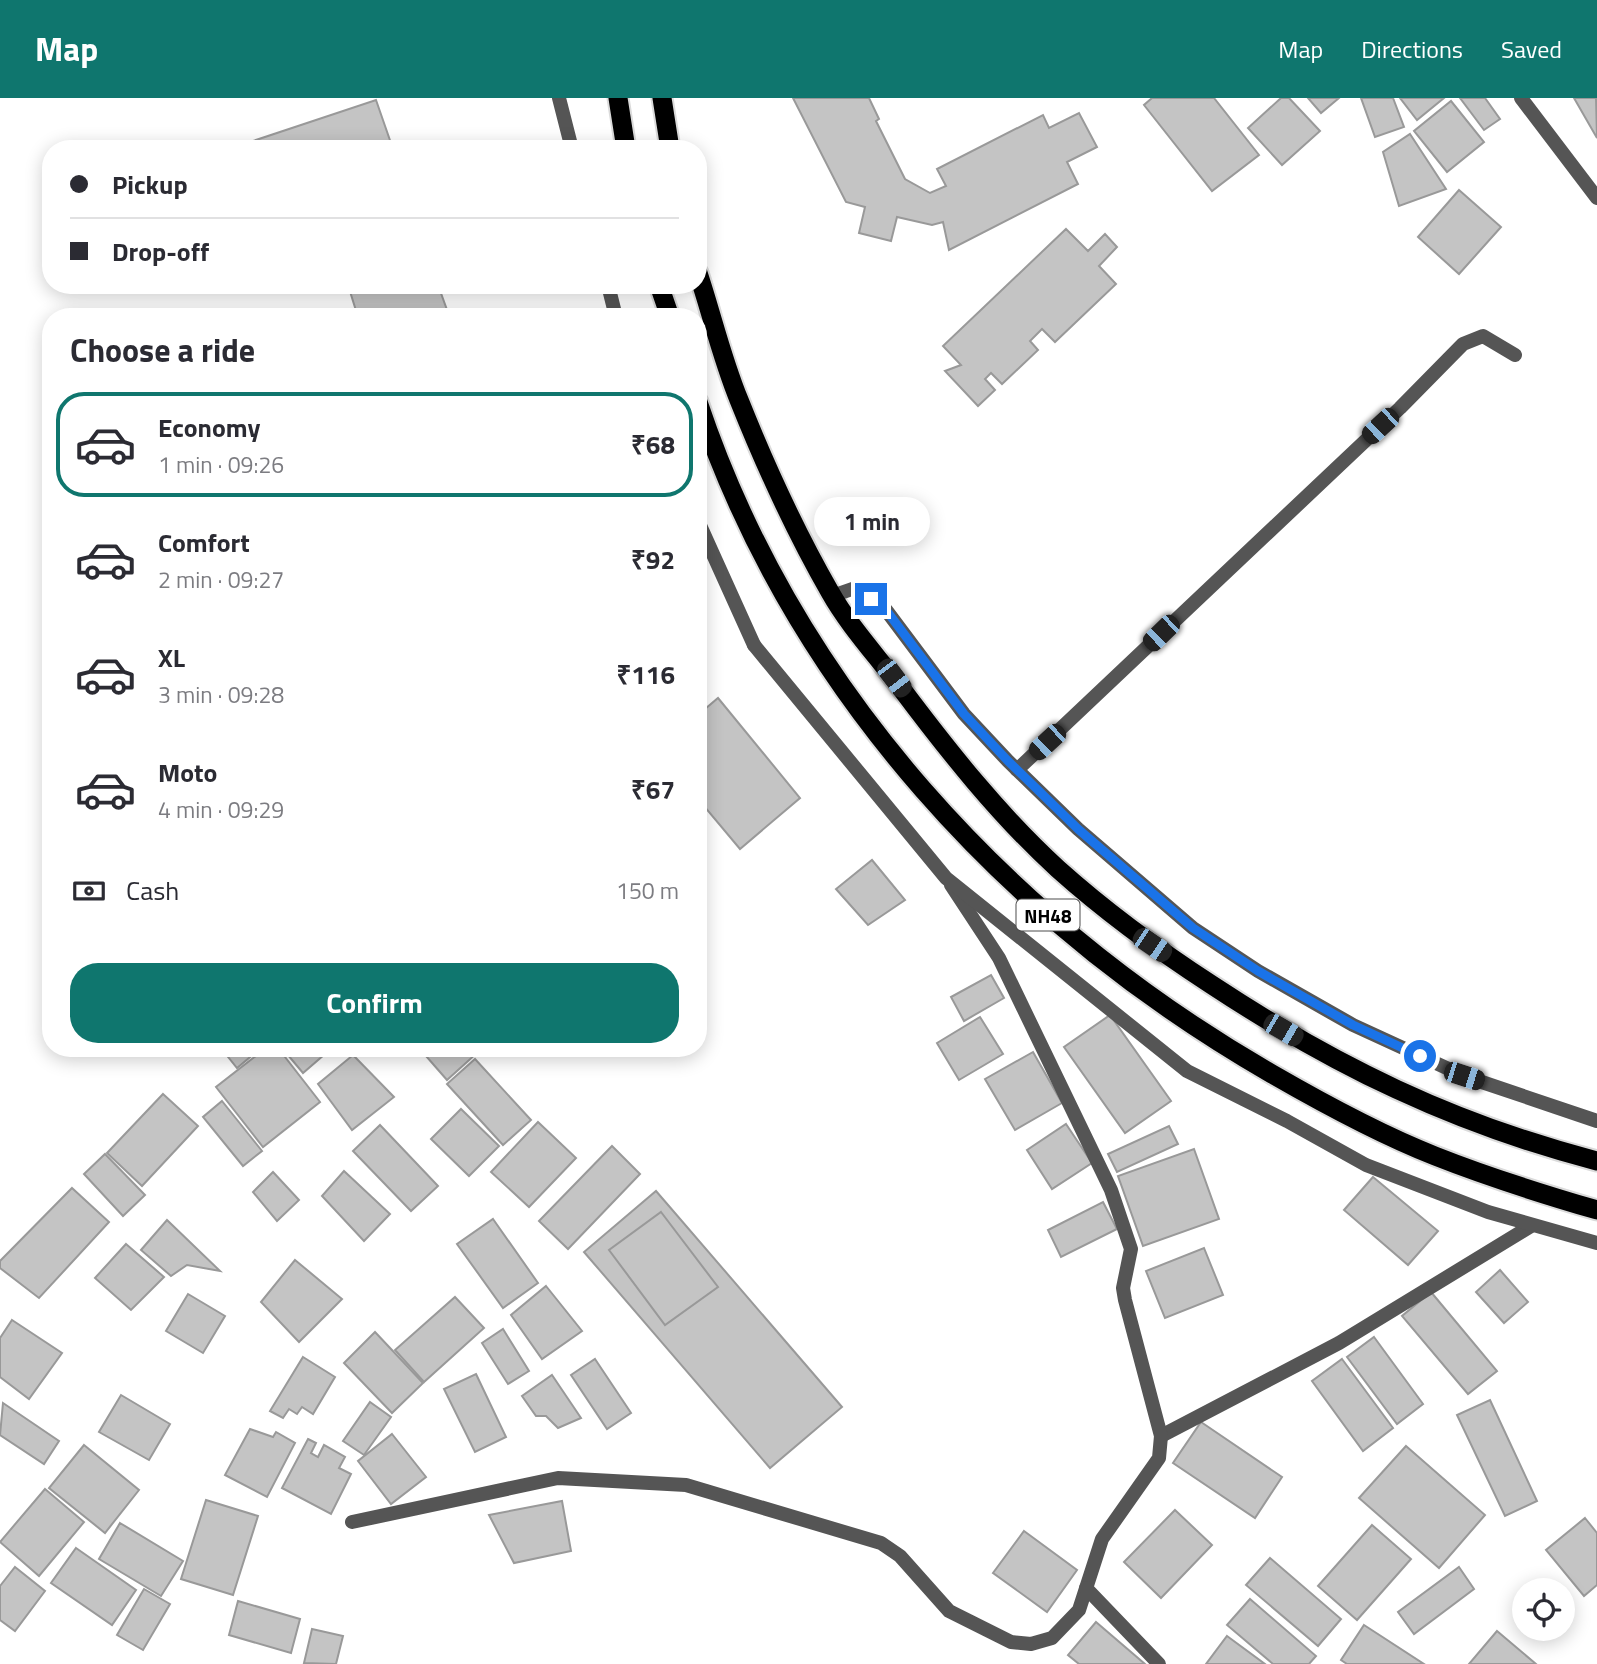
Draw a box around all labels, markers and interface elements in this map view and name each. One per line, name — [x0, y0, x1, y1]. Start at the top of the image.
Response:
text: Map — [35, 24, 98, 74]
text: Map — [1278, 31, 1323, 67]
text: Directions — [1361, 31, 1463, 67]
text: Saved — [1501, 31, 1562, 67]
text: Pickup — [112, 165, 188, 204]
text: Drop-off — [112, 232, 209, 271]
text: Choose a ride — [70, 326, 255, 374]
car — [1358, 404, 1403, 448]
text: Economy — [158, 408, 260, 447]
icon: car — [74, 413, 137, 476]
text: ₹68 — [631, 425, 675, 464]
text: 1 min · 09:26 — [158, 447, 284, 482]
callout: 1 min — [813, 498, 929, 546]
text: 1 min — [844, 504, 900, 539]
text: Comfort — [158, 523, 250, 562]
icon: car — [74, 528, 137, 591]
text: ₹92 — [631, 540, 675, 579]
text: 2 min · 09:27 — [158, 562, 284, 597]
route end — [855, 583, 887, 615]
car — [1139, 611, 1184, 655]
text: XL — [158, 638, 185, 677]
icon: car — [74, 643, 137, 706]
text: ₹116 — [616, 655, 675, 694]
car — [873, 655, 916, 701]
text: 3 min · 09:28 — [158, 677, 284, 712]
car — [1025, 720, 1070, 764]
text: Moto — [158, 753, 217, 792]
icon: car — [74, 758, 137, 821]
text: ₹67 — [631, 770, 675, 809]
text: 4 min · 09:29 — [158, 792, 284, 827]
text: Cash — [126, 871, 179, 910]
icon: cash — [70, 872, 108, 910]
text: 150 m — [616, 873, 679, 908]
road number: NH48 — [1016, 900, 1080, 930]
car — [1129, 925, 1176, 965]
button: Confirm — [70, 963, 679, 1043]
car — [1260, 1010, 1307, 1050]
route start — [1404, 1040, 1436, 1072]
car — [1441, 1060, 1488, 1092]
map controls — [1512, 1578, 1575, 1641]
button: locate — [1512, 1578, 1575, 1641]

